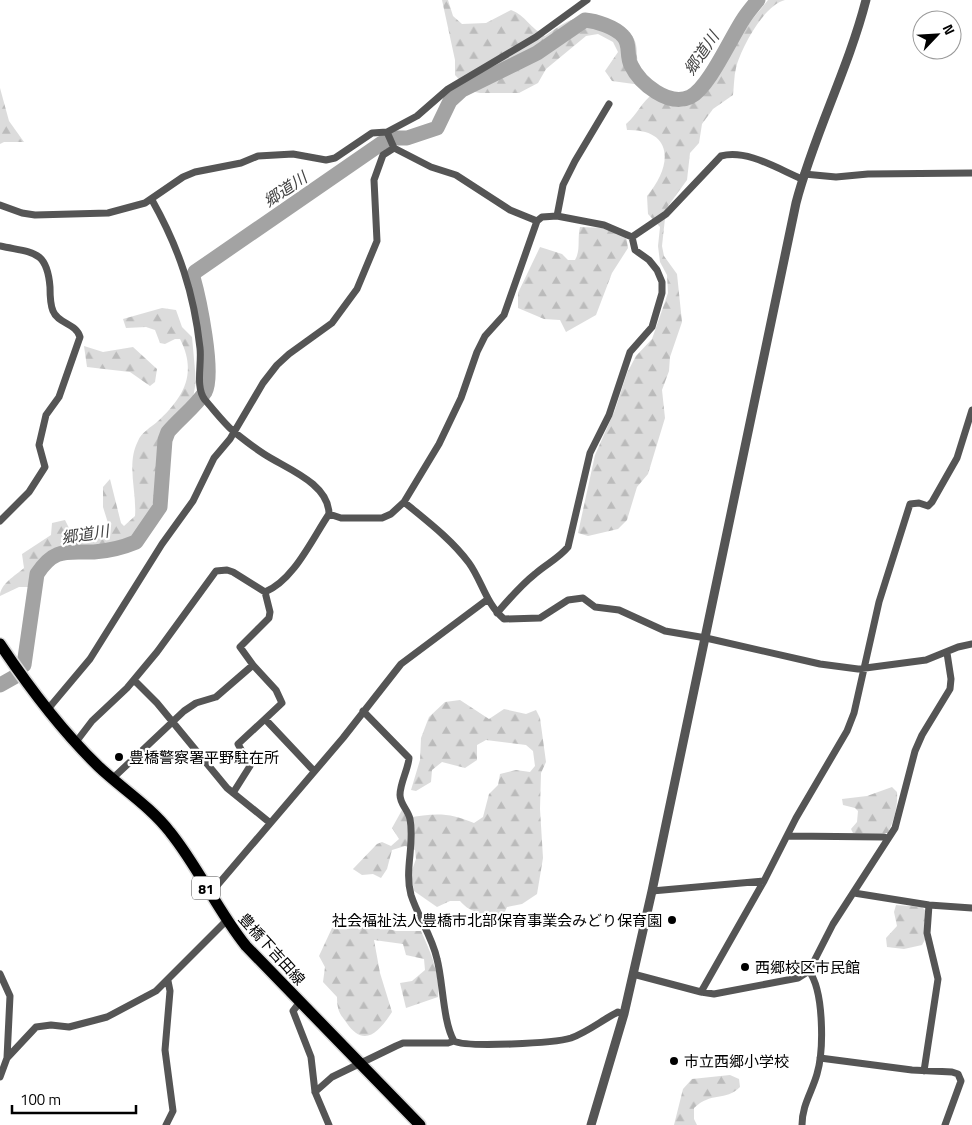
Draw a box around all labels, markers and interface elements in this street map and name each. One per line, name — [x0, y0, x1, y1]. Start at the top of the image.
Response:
north arrow — [912, 10, 962, 60]
text: N — [938, 20, 961, 38]
water label: 郷道川 — [678, 25, 725, 80]
water label: 郷道川 — [258, 165, 313, 212]
water label: 郷道川 — [59, 518, 113, 550]
place label: 豊橋警察署平野駐在所 — [129, 746, 279, 769]
marker: 豊橋警察署平野駐在所 — [113, 751, 125, 763]
road number: 81 — [192, 876, 220, 900]
street label: 豊橋下吉田線 — [233, 908, 311, 990]
place label: 社会福祉法人豊橋市北部保育事業会みどり保育園 — [332, 909, 662, 932]
marker: 社会福祉法人豊橋市北部保育事業会みどり保育園 — [666, 914, 678, 926]
place label: 西郷校区市民館 — [755, 956, 860, 979]
marker: 西郷校区市民館 — [739, 961, 751, 973]
place label: 市立西郷小学校 — [684, 1050, 789, 1073]
marker: 市立西郷小学校 — [668, 1055, 680, 1067]
scale bar — [12, 1082, 136, 1114]
text: 100 m — [20, 1088, 61, 1111]

